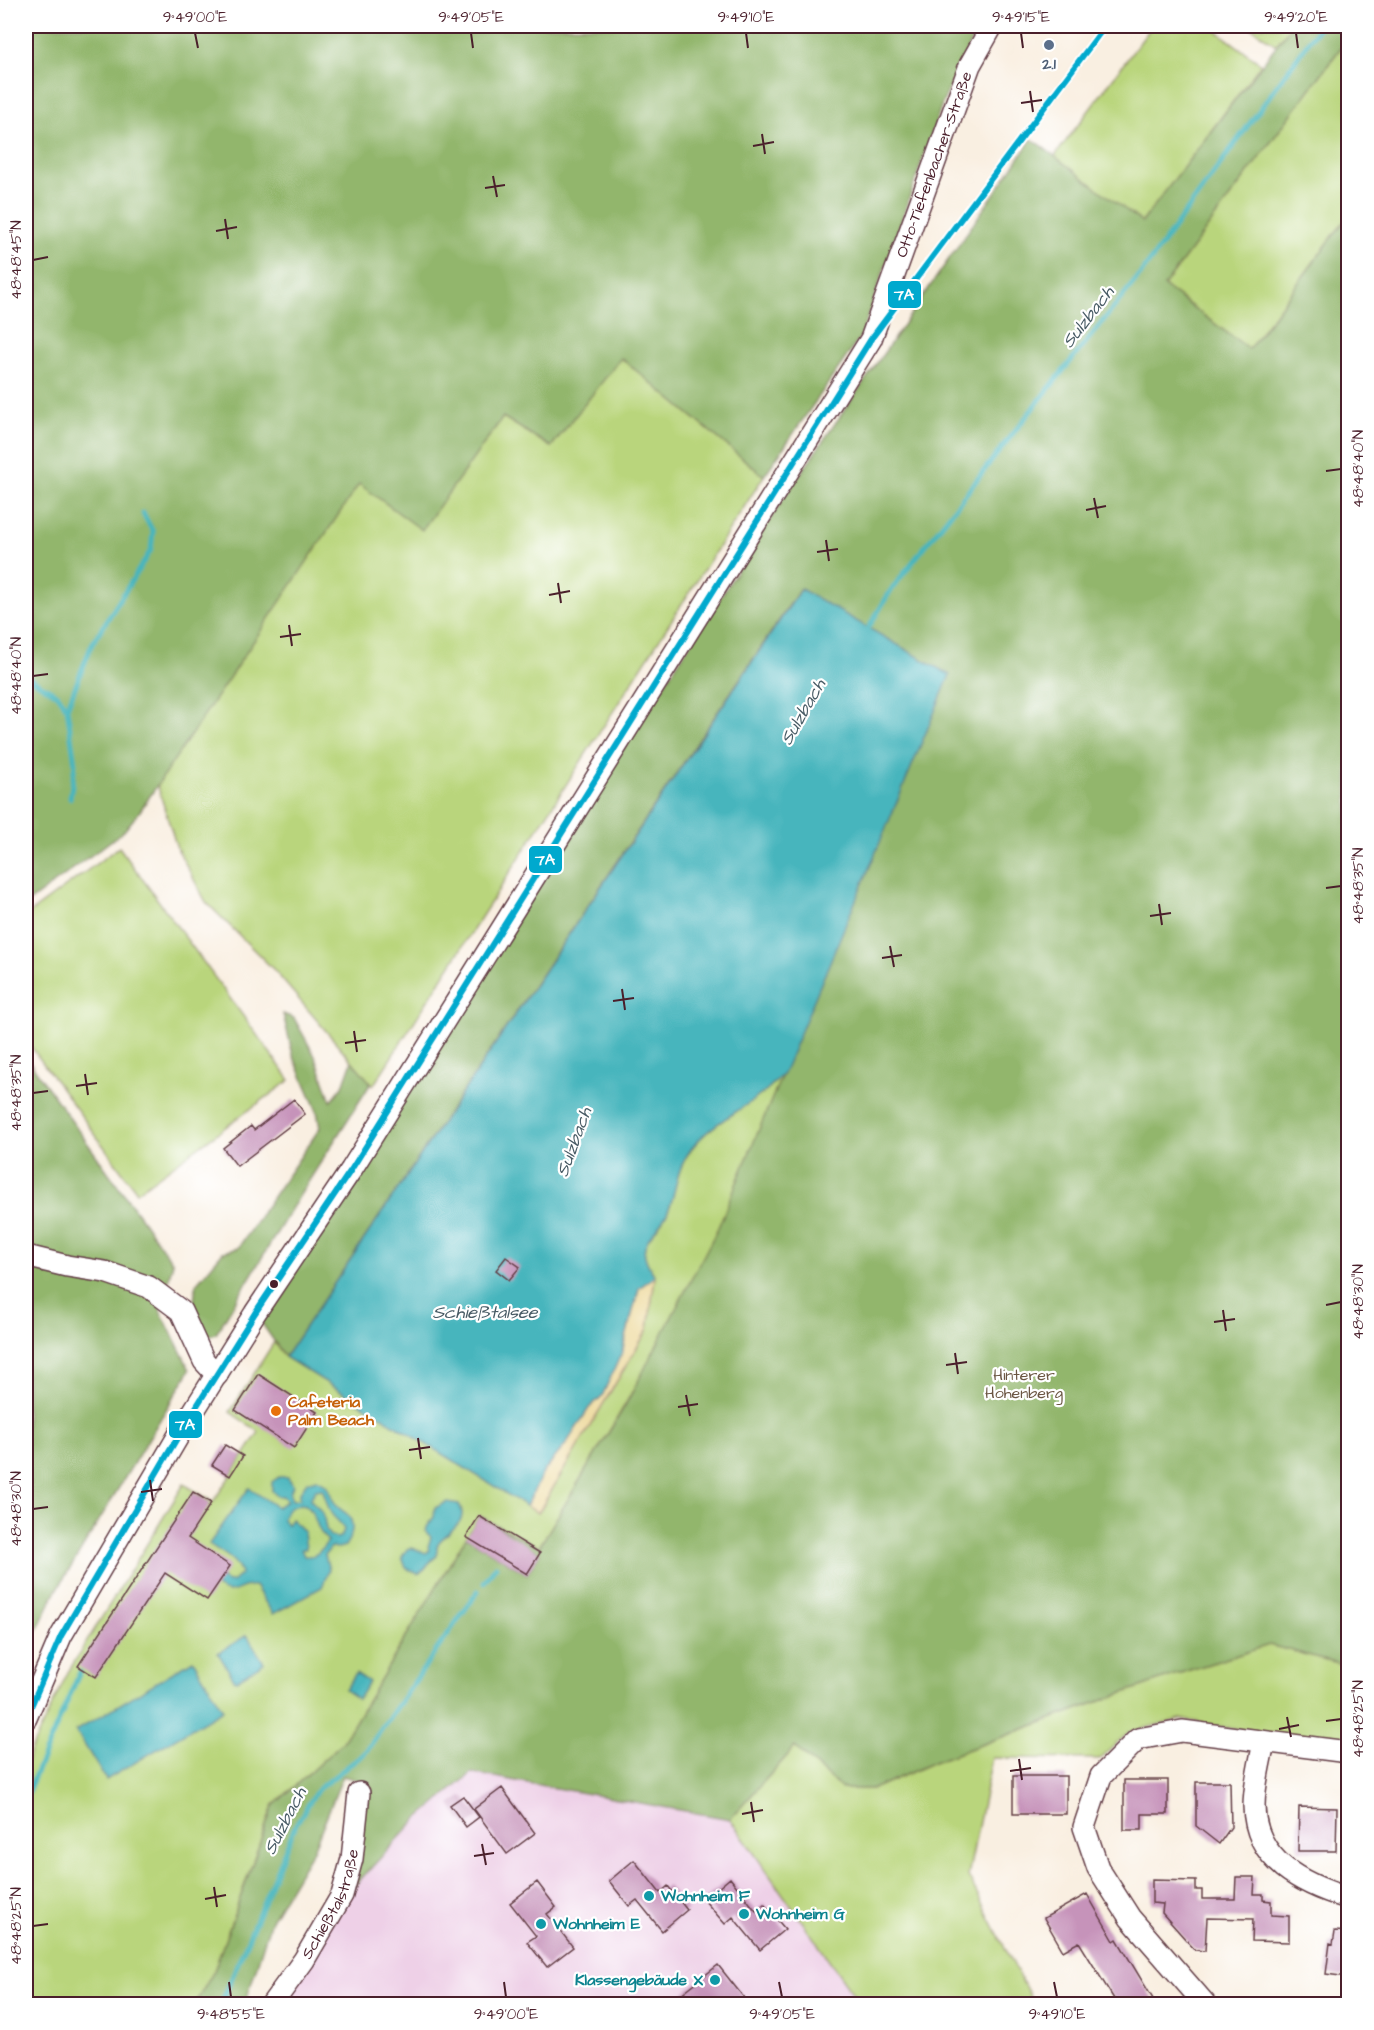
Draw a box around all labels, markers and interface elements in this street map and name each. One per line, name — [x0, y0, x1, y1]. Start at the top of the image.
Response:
text: 9°49'00"E — [163, 7, 227, 28]
text: 9°49'05"E — [438, 7, 504, 28]
text: 9°49'10"E — [718, 7, 775, 28]
text: 9°49'15"E — [992, 7, 1050, 28]
text: 9°49'20"E — [1264, 7, 1328, 28]
marker: 2.1 — [1042, 38, 1056, 52]
place label: 2.1 — [1041, 53, 1057, 75]
street label: Otto-Tiefenbacher-Straße — [890, 68, 978, 261]
text: 48°48'45"N — [6, 220, 27, 300]
line badge: 7A — [887, 280, 922, 309]
water label: Sulzbach — [1056, 280, 1121, 353]
text: 7A — [893, 284, 915, 306]
text: 48°48'40"N — [1348, 430, 1369, 508]
text: 48°48'40"N — [6, 637, 27, 715]
water label: Sulzbach — [774, 674, 832, 749]
line badge: 7A — [528, 845, 563, 874]
text: 48°48'35"N — [1348, 848, 1369, 924]
text: 7A — [534, 849, 556, 871]
text: 48°48'35"N — [6, 1055, 27, 1131]
water label: Sulzbach — [550, 1103, 598, 1180]
text: 48°48'30"N — [1348, 1264, 1369, 1340]
unlabelled marker — [268, 1278, 280, 1290]
water label: Schießtalsee — [433, 1300, 539, 1325]
park label: Hinterer Hohenberg — [985, 1364, 1063, 1405]
place label: Cafeteria Palm Beach — [288, 1391, 375, 1431]
marker: Cafeteria Palm Beach — [269, 1404, 283, 1418]
line badge: 7A — [168, 1410, 203, 1439]
text: 7A — [174, 1414, 196, 1436]
text: 48°48'30"N — [6, 1471, 27, 1547]
text: 48°48'25"N — [1348, 1680, 1369, 1758]
water label: Sulzbach — [258, 1782, 313, 1859]
street label: Schießtalstraße — [296, 1848, 364, 1963]
place label: Wohnheim F — [660, 1885, 751, 1907]
text: 48°48'25"N — [6, 1887, 27, 1965]
marker: Wohnheim F — [642, 1889, 656, 1903]
place label: Wohnheim G — [755, 1903, 846, 1925]
marker: Wohnheim G — [737, 1907, 751, 1921]
place label: Wohnheim E — [552, 1913, 641, 1935]
marker: Wohnheim E — [534, 1917, 548, 1931]
place label: Klassengebäude X — [575, 1969, 703, 1993]
marker: Klassengebäude X — [708, 1973, 722, 1987]
text: 9°48'55"E — [197, 2004, 265, 2025]
text: 9°49'00"E — [474, 2004, 538, 2025]
text: 9°49'05"E — [749, 2004, 815, 2025]
text: 9°49'10"E — [1029, 2004, 1086, 2025]

